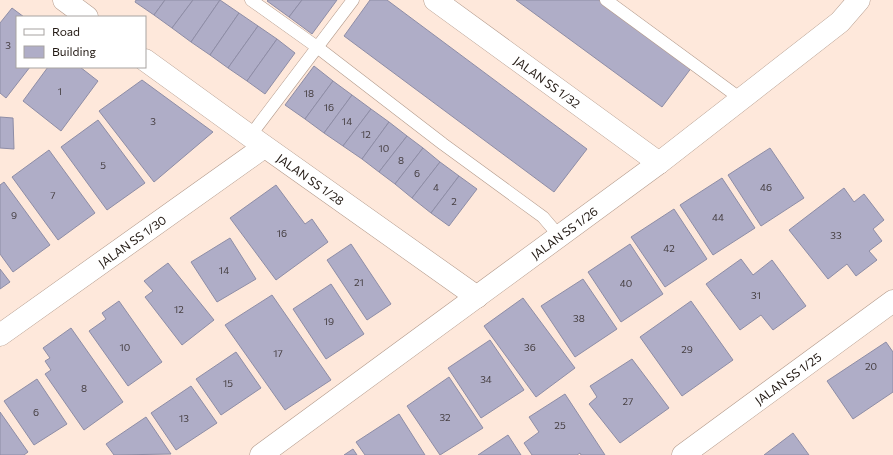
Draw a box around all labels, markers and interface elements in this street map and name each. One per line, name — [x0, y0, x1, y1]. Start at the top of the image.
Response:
legend — [16, 16, 146, 68]
text: Road — [52, 24, 80, 38]
house number: 3 — [5, 39, 11, 51]
text: Building — [52, 44, 96, 58]
street label: JALAN SS 1/32 — [511, 53, 584, 111]
house number: 1 — [58, 85, 62, 97]
house number: 18 — [304, 87, 314, 99]
house number: 16 — [324, 101, 334, 113]
house number: 3 — [150, 115, 156, 127]
house number: 14 — [342, 115, 352, 127]
house number: 12 — [361, 128, 371, 140]
house number: 10 — [379, 142, 389, 154]
street label: JALAN SS 1/28 — [274, 150, 347, 208]
house number: 8 — [398, 154, 404, 166]
house number: 5 — [100, 159, 106, 171]
house number: 6 — [414, 167, 420, 179]
house number: 4 — [433, 181, 439, 193]
house number: 46 — [760, 181, 772, 193]
house number: 7 — [50, 189, 56, 201]
house number: 2 — [451, 195, 457, 207]
street label: JALAN SS 1/26 — [528, 204, 600, 262]
house number: 9 — [11, 209, 17, 221]
house number: 44 — [712, 211, 724, 223]
street label: JALAN SS 1/30 — [95, 212, 169, 271]
house number: 16 — [277, 227, 287, 239]
house number: 33 — [830, 229, 842, 241]
house number: 42 — [663, 242, 675, 254]
house number: 14 — [219, 264, 229, 276]
house number: 21 — [354, 276, 364, 288]
house number: 40 — [620, 277, 632, 289]
house number: 31 — [751, 289, 761, 301]
house number: 12 — [174, 303, 184, 315]
house number: 38 — [573, 312, 585, 324]
house number: 19 — [324, 315, 334, 327]
house number: 10 — [120, 341, 130, 353]
house number: 36 — [524, 341, 536, 353]
house number: 29 — [681, 343, 693, 355]
house number: 17 — [273, 347, 283, 359]
street label: JALAN SS 1/25 — [752, 349, 824, 408]
house number: 20 — [865, 360, 877, 372]
house number: 34 — [480, 373, 492, 385]
house number: 15 — [223, 377, 233, 389]
house number: 8 — [81, 382, 87, 394]
house number: 27 — [623, 395, 633, 407]
house number: 6 — [33, 406, 39, 418]
house number: 32 — [439, 411, 451, 423]
house number: 13 — [179, 412, 189, 424]
house number: 25 — [554, 419, 566, 431]

